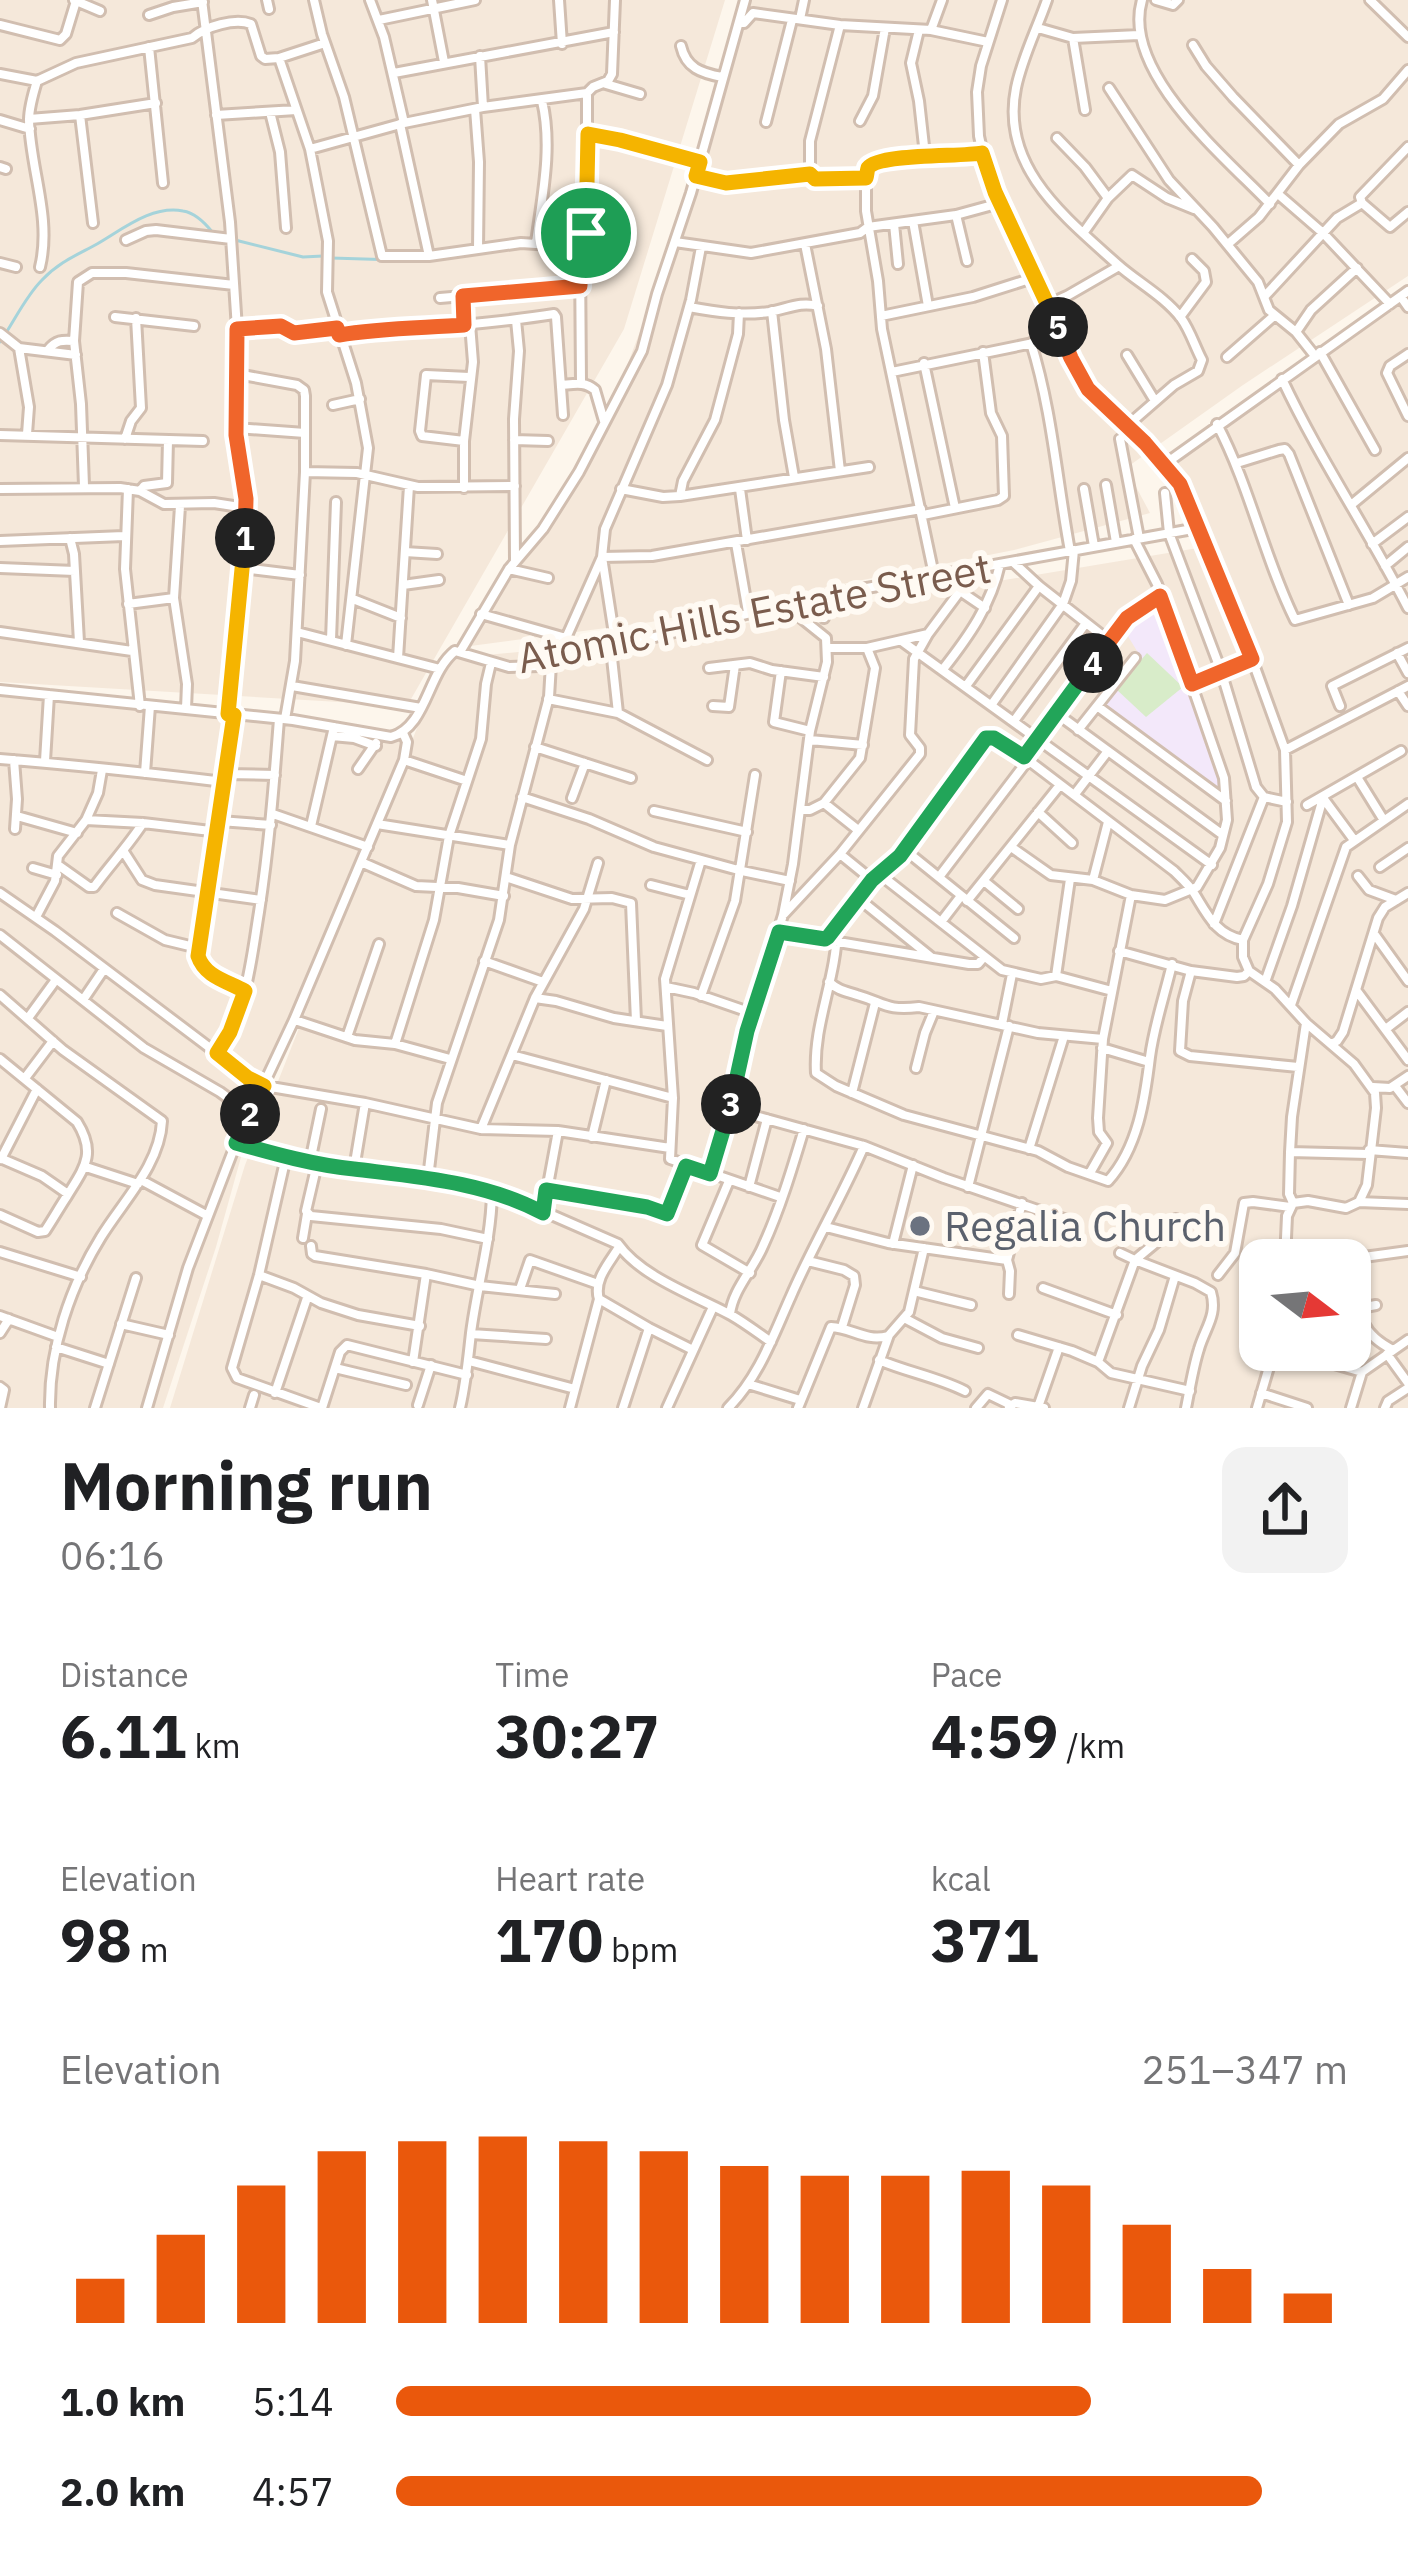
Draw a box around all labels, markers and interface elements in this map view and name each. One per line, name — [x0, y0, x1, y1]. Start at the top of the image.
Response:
pin — [535, 182, 637, 284]
icon: arrive — [553, 200, 619, 266]
pin: 5 — [1028, 297, 1088, 357]
text: 5 — [1048, 305, 1068, 348]
pin: 1 — [215, 508, 275, 568]
text: 1 — [235, 516, 255, 559]
street label: Atomic Hills Estate Street — [513, 540, 995, 685]
pin: 4 — [1063, 633, 1123, 693]
text: 4 — [1083, 641, 1103, 684]
pin: 3 — [701, 1074, 761, 1134]
text: 3 — [721, 1082, 741, 1125]
pin: 2 — [220, 1084, 280, 1144]
text: 2 — [240, 1092, 260, 1135]
place label: Regalia Church — [944, 1198, 1226, 1253]
marker: Regalia Church — [907, 1213, 933, 1239]
north arrow — [1239, 1239, 1371, 1371]
map controls — [1239, 1239, 1371, 1371]
text: Morning run — [60, 1442, 433, 1528]
button: share — [1222, 1447, 1348, 1573]
text: 06:16 — [60, 1530, 165, 1581]
text: Distance — [60, 1653, 189, 1696]
text: Time — [495, 1653, 569, 1696]
text: Pace — [931, 1653, 1002, 1696]
text: 6.11 — [60, 1696, 187, 1775]
text: 30:27 — [495, 1696, 659, 1775]
text: 4:59 — [931, 1696, 1058, 1775]
text: km — [187, 1724, 241, 1767]
text: /km — [1058, 1724, 1125, 1767]
text: Elevation — [60, 1857, 197, 1900]
text: Heart rate — [495, 1857, 645, 1900]
text: kcal — [931, 1857, 991, 1900]
text: 98 — [60, 1900, 132, 1979]
text: 170 — [495, 1900, 603, 1979]
text: 371 — [931, 1900, 1039, 1979]
text: m — [132, 1928, 169, 1971]
text: bpm — [603, 1928, 678, 1971]
text: Elevation — [60, 2044, 222, 2095]
text: 251–347 m — [1141, 2044, 1348, 2095]
text: 1.0 km — [60, 2376, 185, 2427]
text: 5:14 — [252, 2376, 334, 2427]
text: 2.0 km — [60, 2466, 185, 2517]
text: 4:57 — [252, 2466, 334, 2517]

